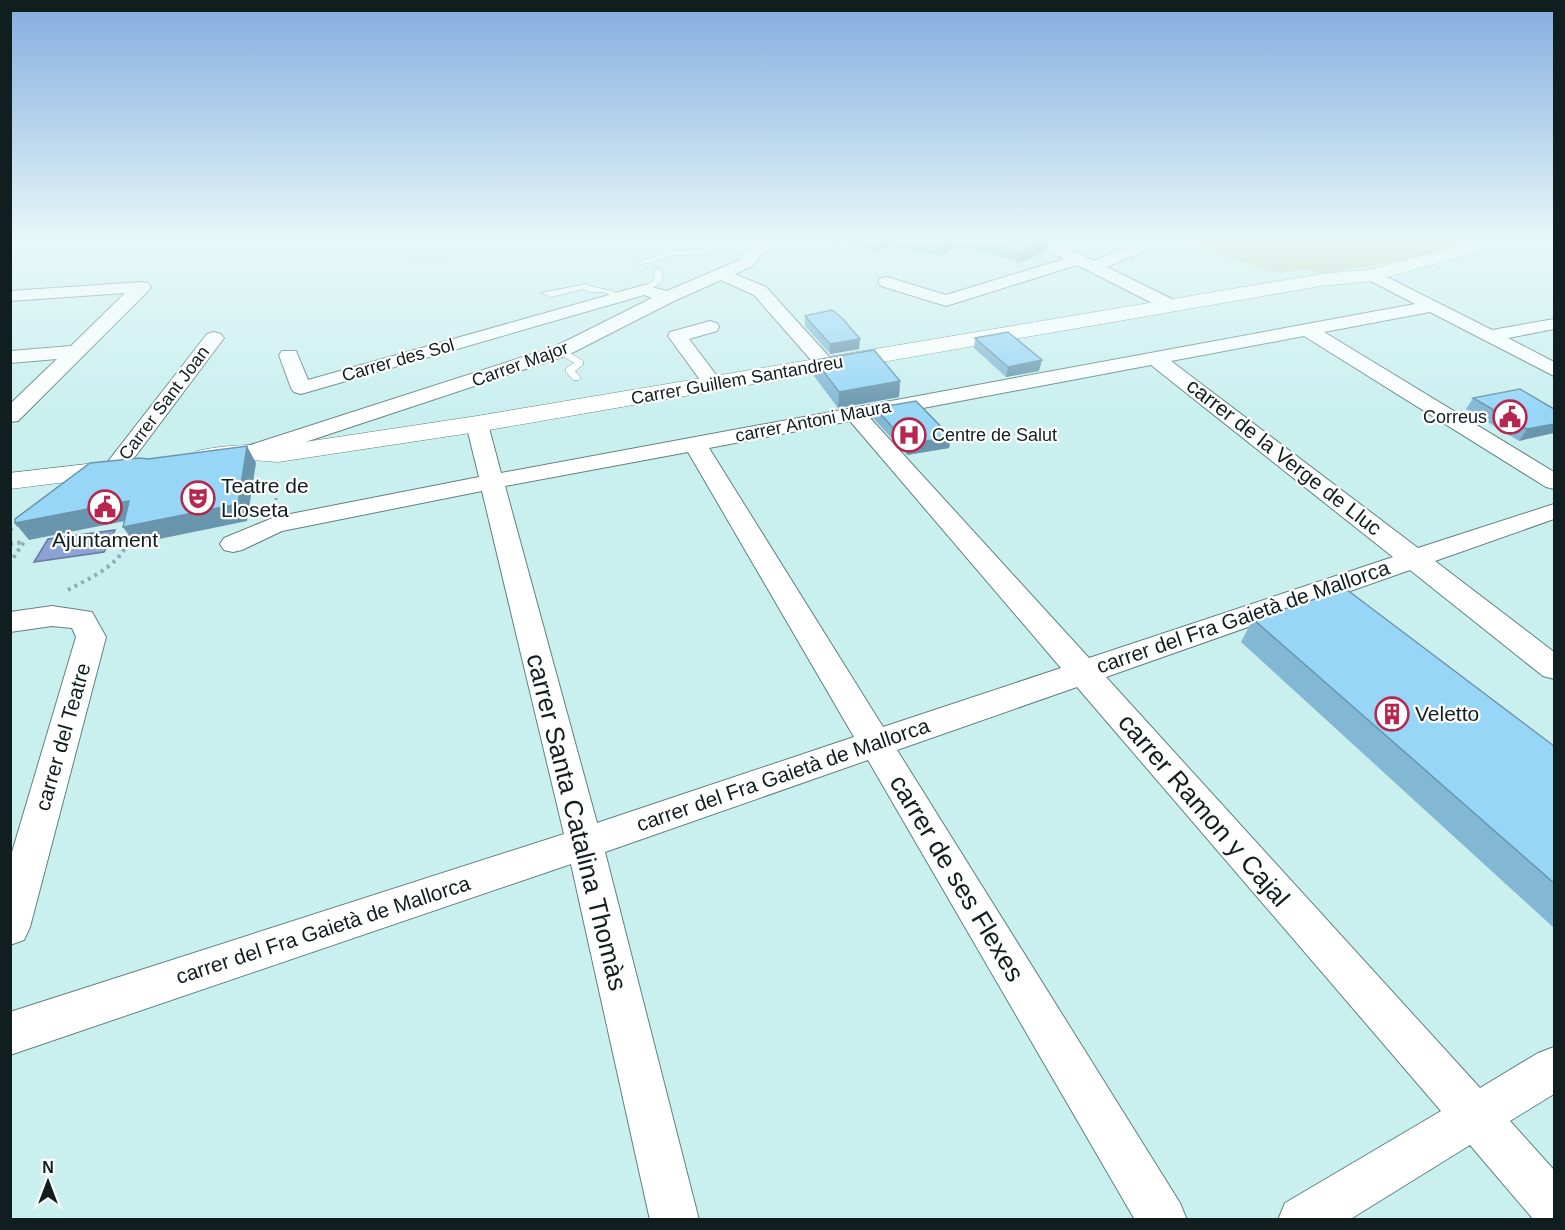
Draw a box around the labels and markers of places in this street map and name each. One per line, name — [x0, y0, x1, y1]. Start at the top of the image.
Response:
public building icon: Correus — [1492, 399, 1528, 435]
place label: Correus — [1423, 407, 1487, 427]
hospital icon: Centre de Salut — [891, 417, 927, 453]
place label: Centre de Salut — [932, 425, 1057, 445]
place label: Teatre de Lloseta — [221, 474, 309, 521]
theatre icon: Teatre de Lloseta — [180, 480, 216, 516]
public building icon: Ajuntament — [87, 489, 123, 525]
place label: Ajuntament — [52, 528, 158, 551]
building icon: Veletto — [1374, 696, 1410, 732]
place label: Veletto — [1415, 702, 1479, 725]

